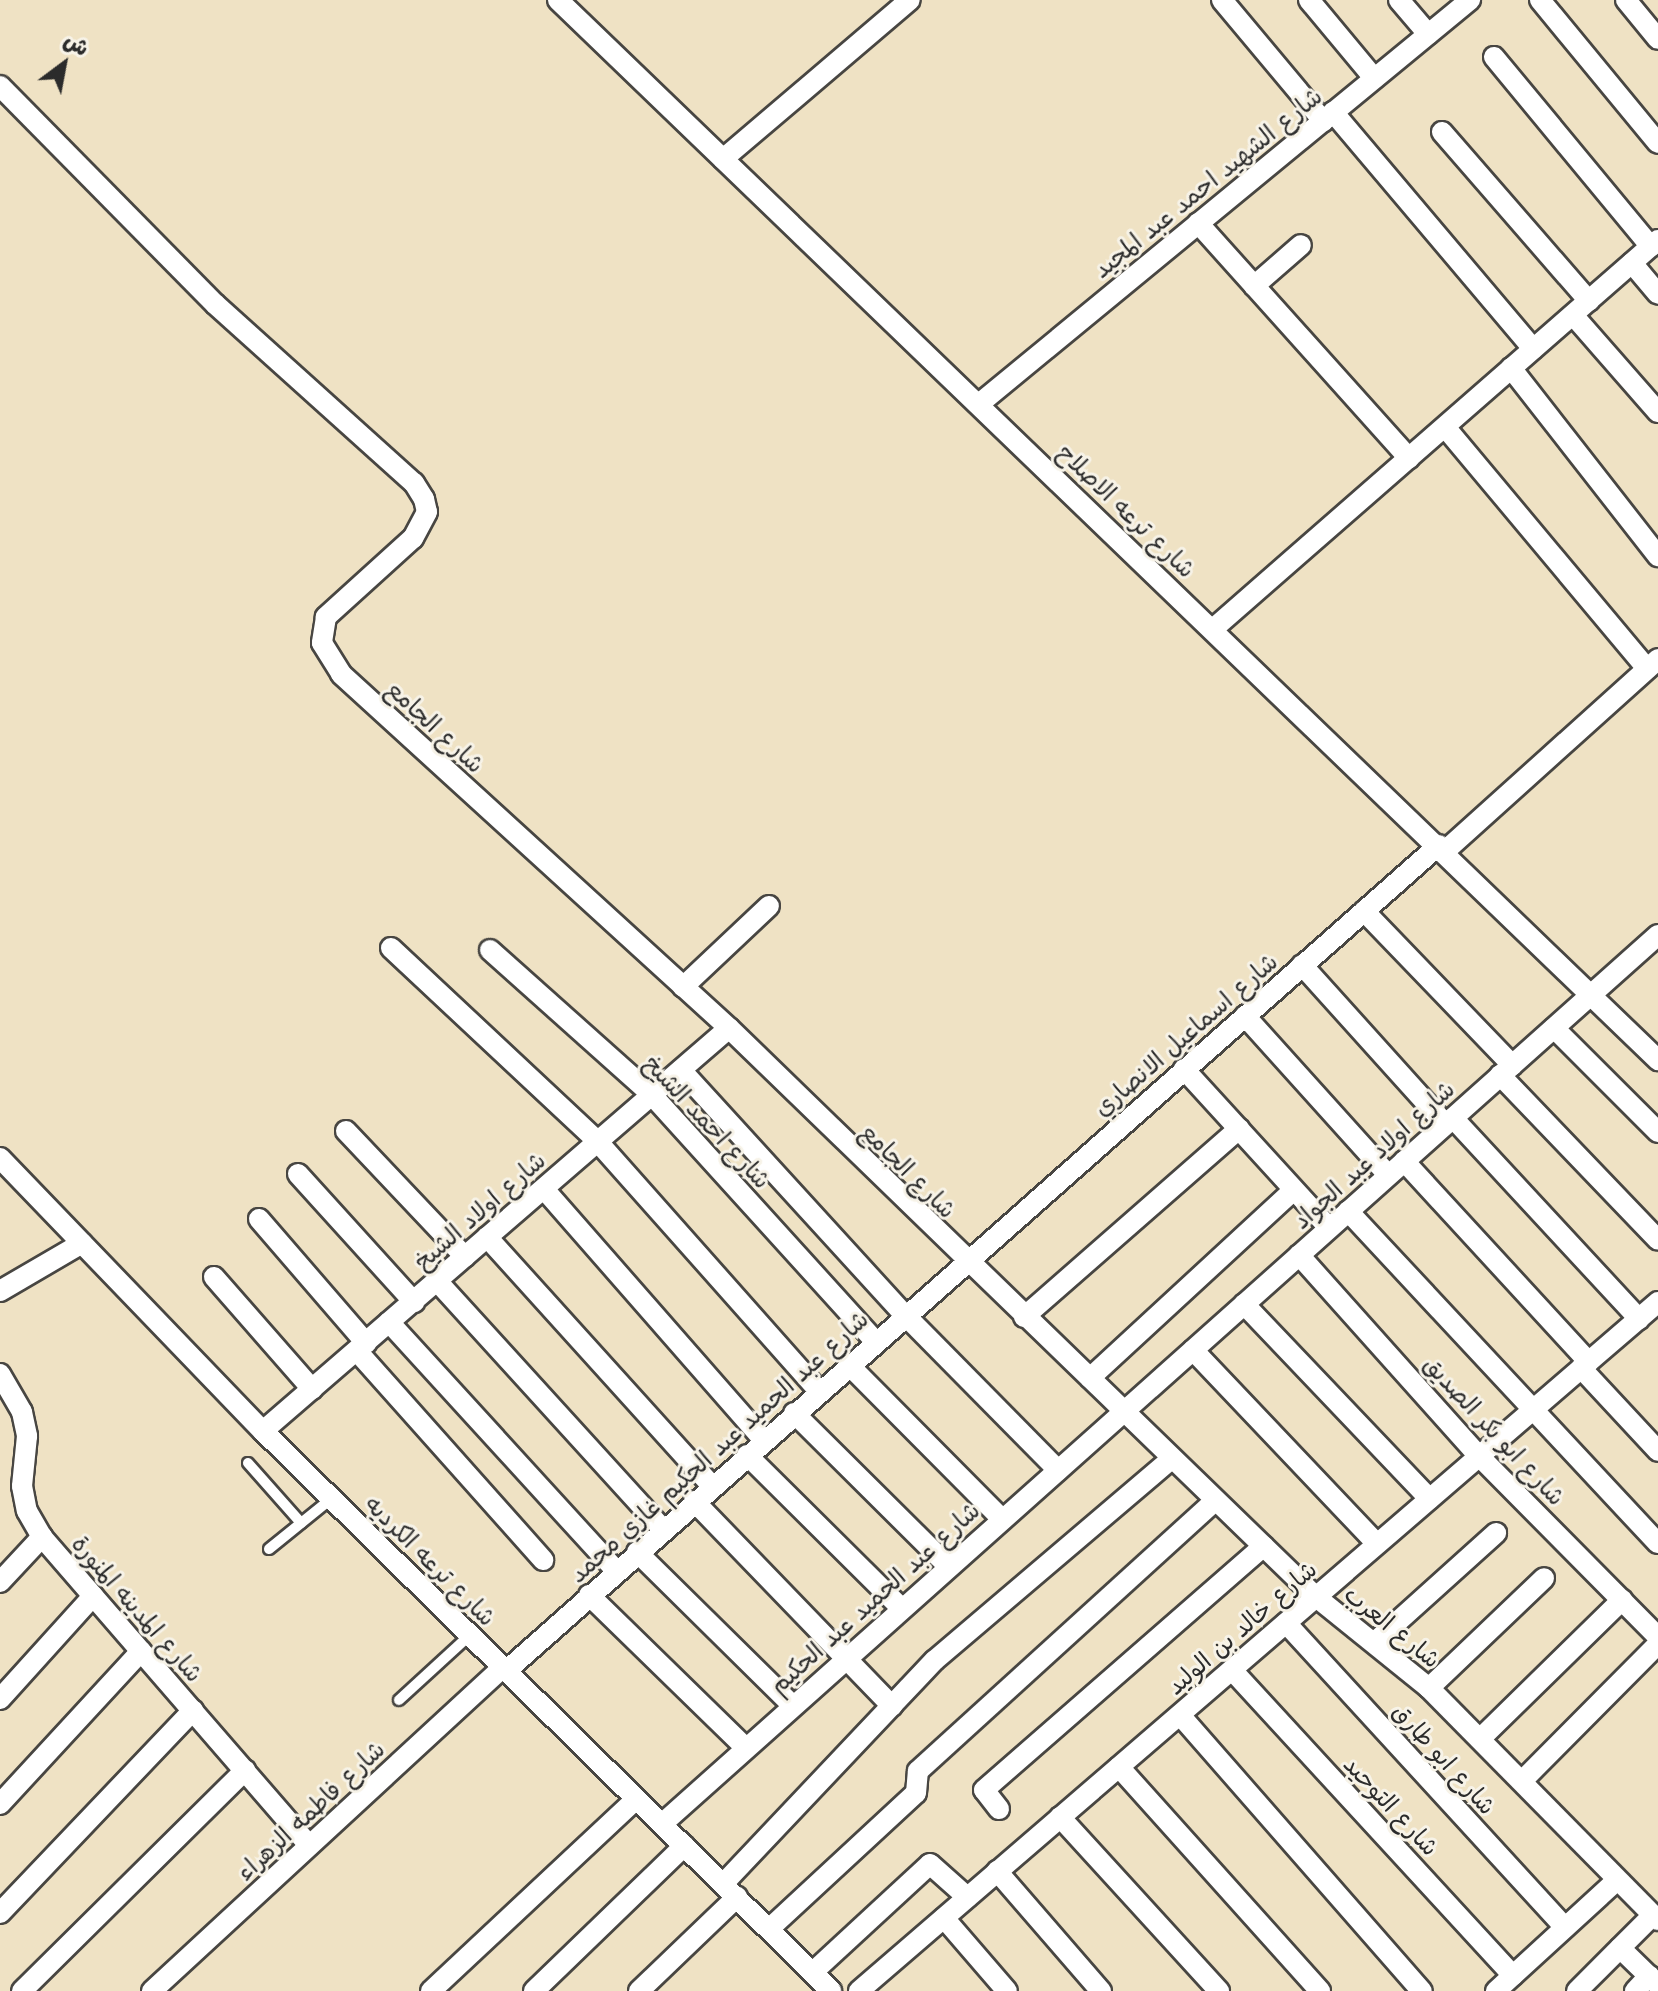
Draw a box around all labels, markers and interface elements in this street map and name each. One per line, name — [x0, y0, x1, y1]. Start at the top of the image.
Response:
north arrow — [24, 24, 104, 104]
text: ش — [59, 25, 95, 62]
street label: شارع الشهيد احمد عبد المجيد — [1087, 81, 1327, 283]
street label: شارع ترعه الاصلاح — [1052, 437, 1202, 583]
street label: شارع الجامع — [381, 674, 491, 778]
street label: شارع اسماعيل الانصاري — [1087, 946, 1283, 1122]
street label: شارع احمد الشيخ — [639, 1048, 777, 1194]
street label: شارع اولاد عبد الجواد — [1286, 1074, 1460, 1234]
street label: شارع الجامع — [855, 1116, 963, 1224]
street label: شارع اولاد الشيخ — [407, 1145, 551, 1275]
street label: شارع عبد الحميد عبد الحكيم غازي محمد — [562, 1304, 874, 1588]
street label: شارع ابو بكر الصديق — [1418, 1349, 1572, 1511]
street label: شارع ترعه الكرديه — [360, 1489, 502, 1631]
street label: شارع عبد الحميد عبد الحكيم — [763, 1495, 985, 1699]
street label: شارع المدينه المنورة — [67, 1529, 209, 1687]
street label: شارع خالد بن الوليد — [1160, 1554, 1322, 1700]
street label: شارع العرب — [1339, 1579, 1447, 1673]
street label: شارع ابو طارق — [1387, 1696, 1503, 1820]
street label: شارع فاطمه الزهراء — [230, 1734, 390, 1886]
street label: شارع التوحيد — [1339, 1749, 1445, 1861]

